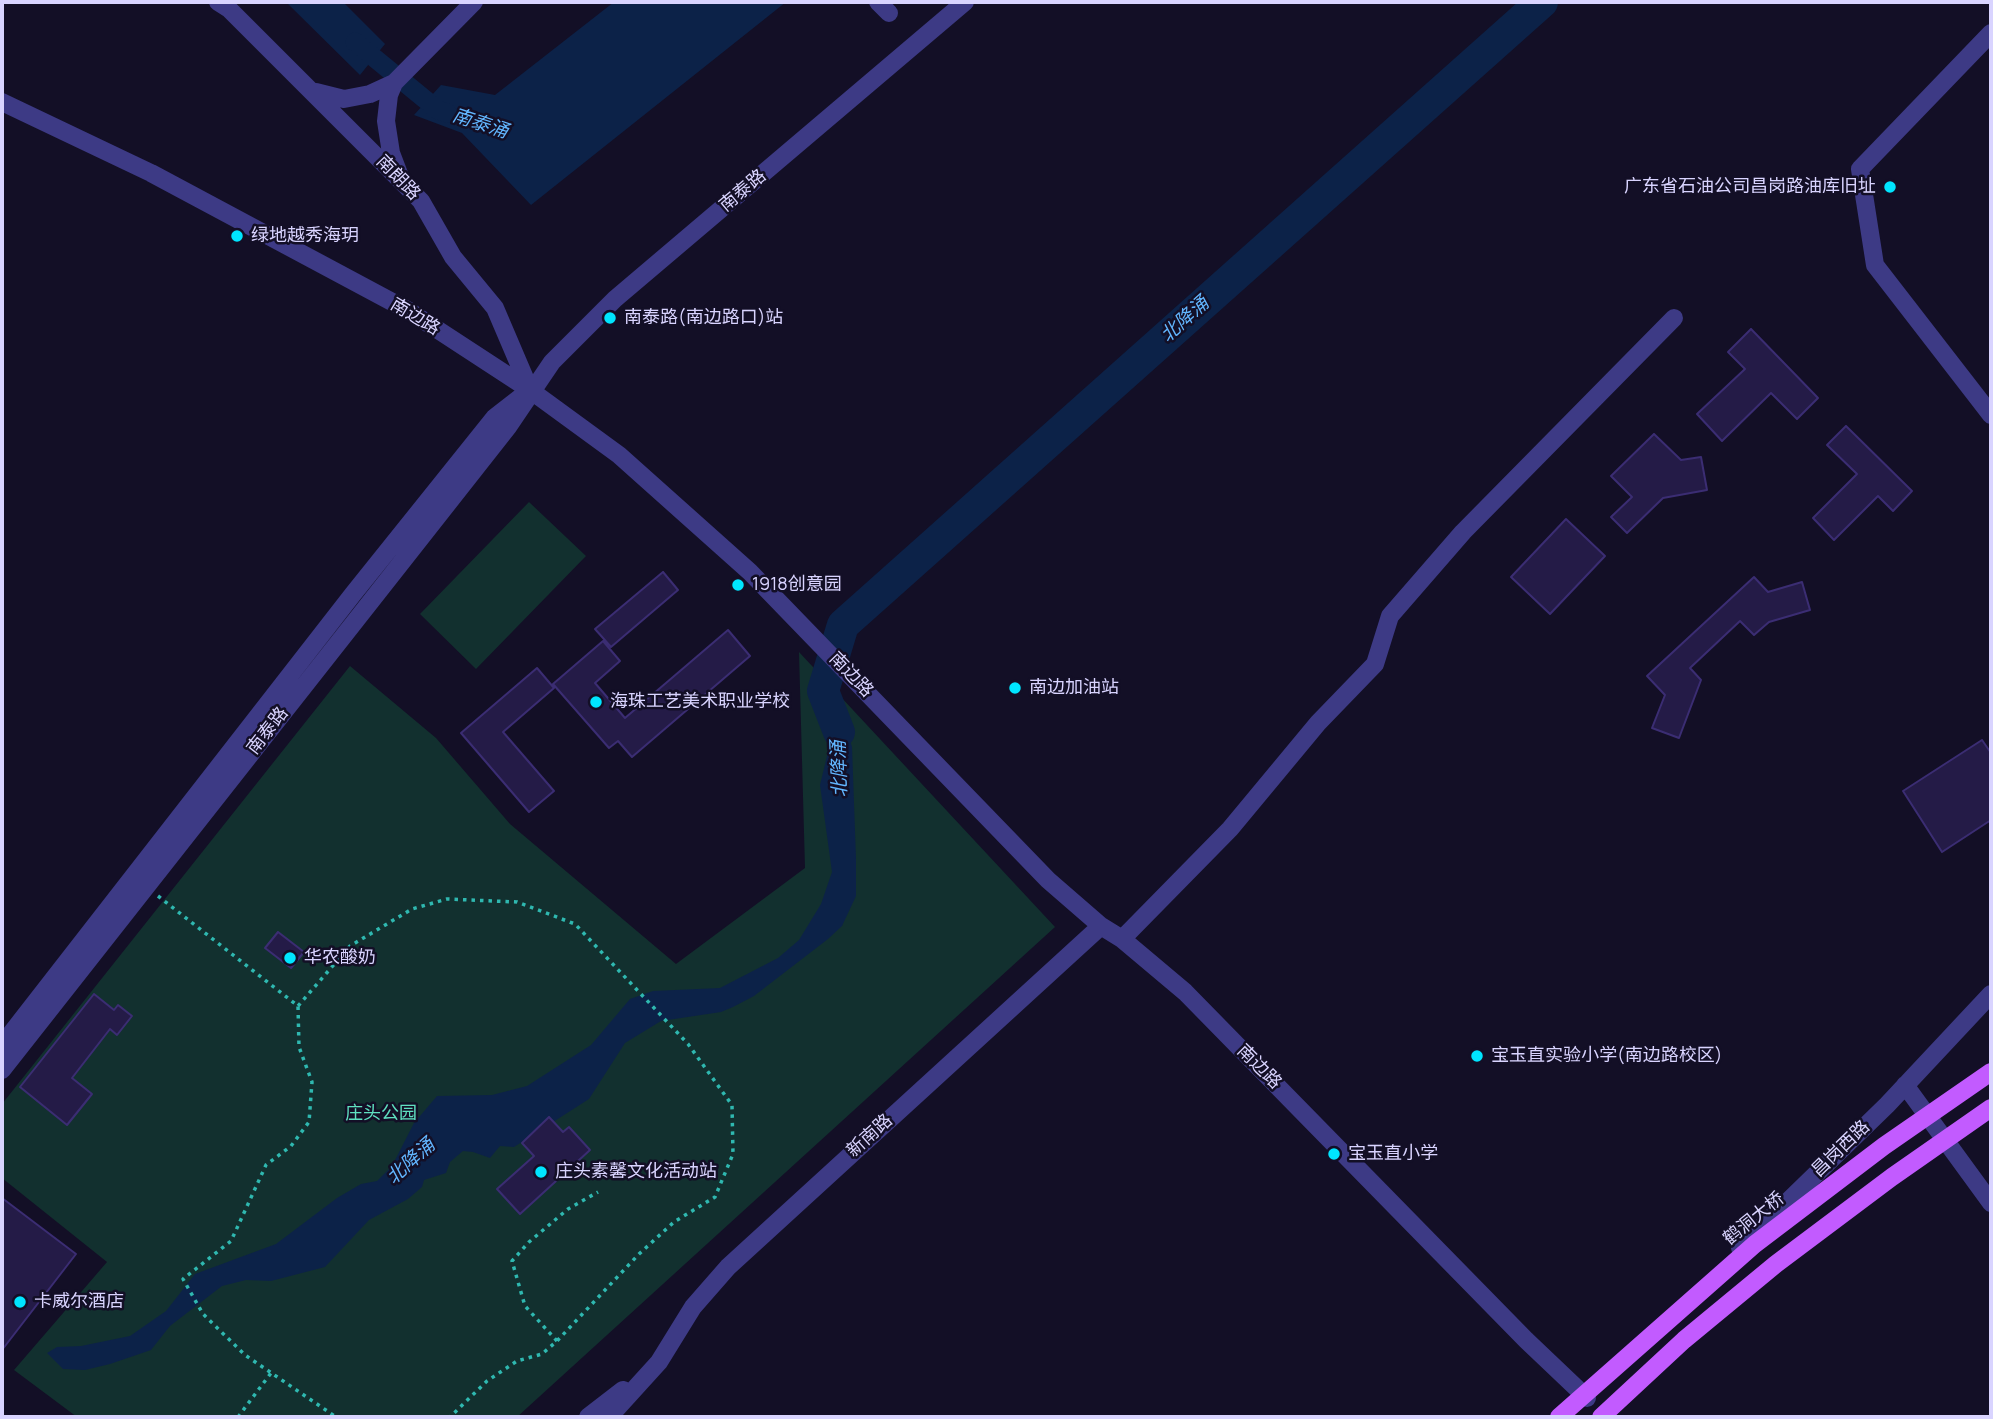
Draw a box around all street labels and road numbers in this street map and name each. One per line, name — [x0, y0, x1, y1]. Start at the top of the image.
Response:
street label: 南朗路 — [371, 151, 425, 205]
street label: 南泰路 — [715, 165, 771, 217]
street label: 南边路 — [386, 294, 444, 340]
street label: 南边路 — [824, 648, 878, 702]
street label: 南泰路 — [243, 703, 293, 759]
street label: 南边路 — [1232, 1040, 1286, 1094]
street label: 新南路 — [843, 1110, 897, 1162]
street label: 昌岗西路 — [1808, 1116, 1874, 1182]
street label: 鹤洞大桥 — [1719, 1188, 1789, 1250]

